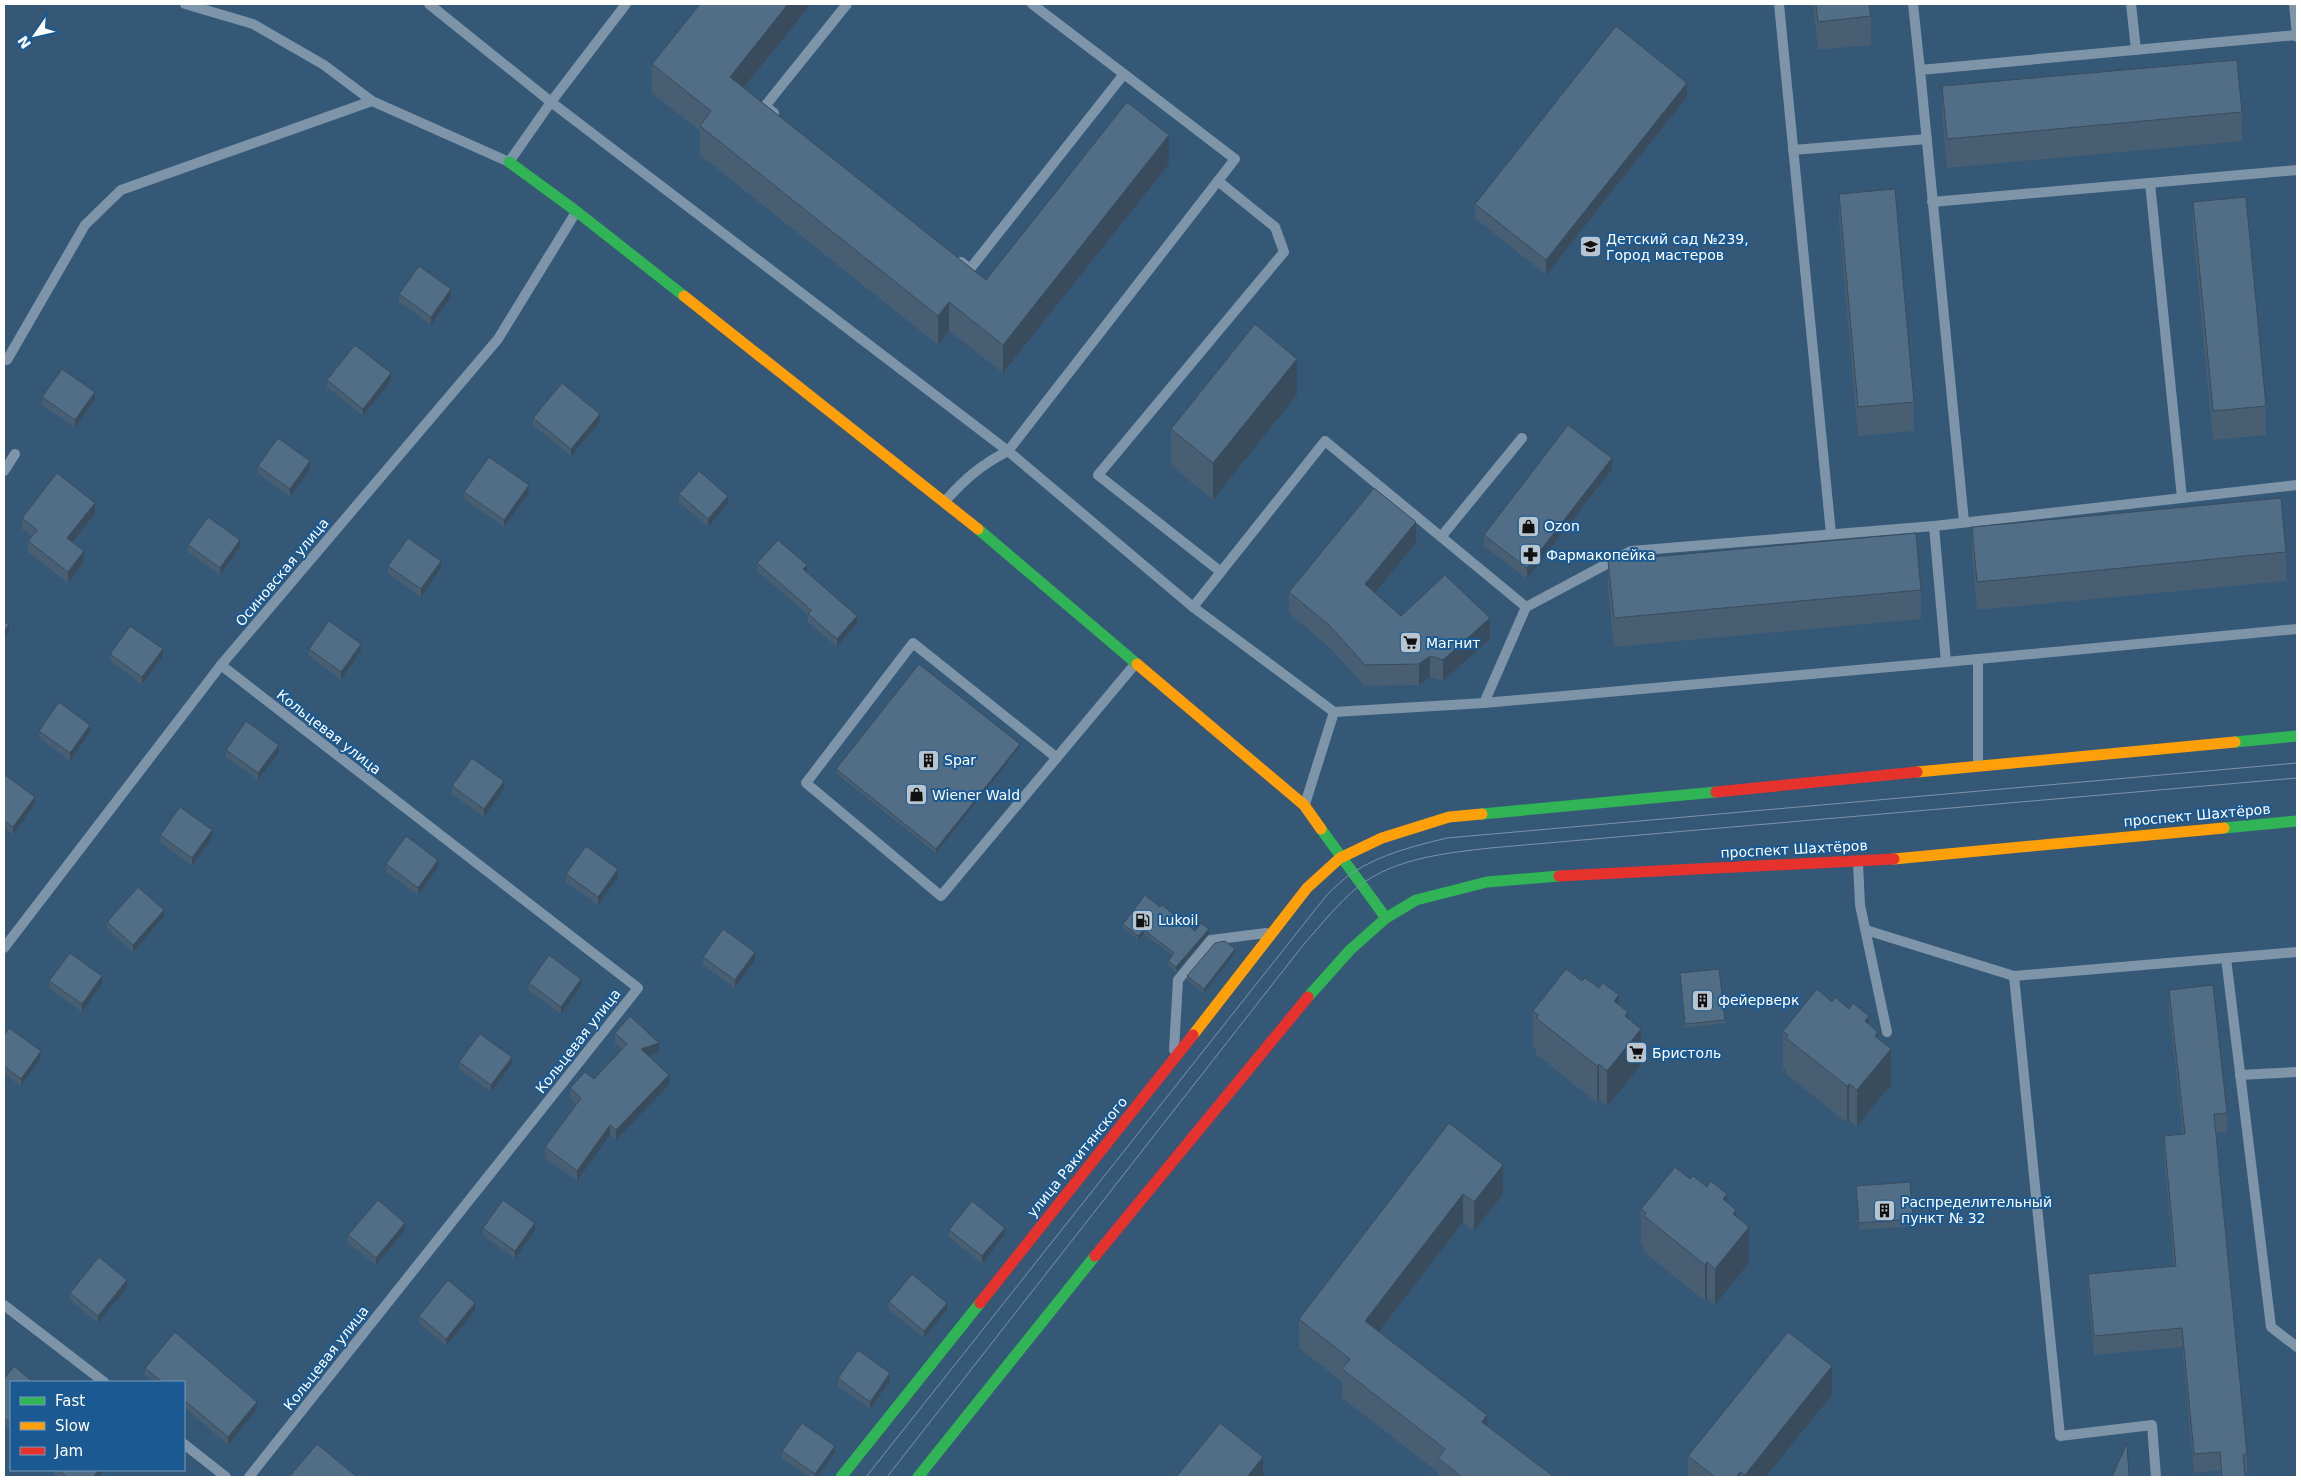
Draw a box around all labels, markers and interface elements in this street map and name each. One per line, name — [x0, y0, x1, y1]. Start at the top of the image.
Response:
north arrow — [10, 10, 60, 60]
text: N — [14, 33, 34, 52]
place label: Детский сад №239, Город мастеров — [1606, 231, 1749, 263]
school or university icon: Детский сад №239, Город мастеров — [1578, 235, 1602, 259]
shop icon: Ozon — [1516, 514, 1540, 538]
street label: Осиновская улица — [232, 515, 332, 629]
place label: Ozon — [1544, 518, 1580, 534]
pharmacy icon: Фармакопейка — [1518, 543, 1542, 567]
place label: Фармакопейка — [1546, 547, 1656, 563]
supermarket icon: Магнит — [1398, 631, 1422, 655]
place label: Магнит — [1426, 635, 1480, 651]
street label: Кольцевая улица — [274, 686, 384, 778]
building icon: Spar — [916, 748, 940, 772]
place label: Spar — [944, 752, 976, 768]
shop icon: Wiener Wald — [904, 783, 928, 807]
place label: Wiener Wald — [932, 787, 1020, 803]
street label: проспект Шахтёров — [2123, 801, 2271, 829]
street label: проспект Шахтёров — [1720, 837, 1868, 861]
fuel station icon: Lukoil — [1130, 908, 1154, 932]
place label: Lukoil — [1158, 912, 1198, 928]
street label: Кольцевая улица — [532, 986, 624, 1096]
building icon: фейерверк — [1690, 988, 1714, 1012]
place label: фейерверк — [1718, 992, 1799, 1008]
supermarket icon: Бристоль — [1624, 1041, 1648, 1065]
place label: Бристоль — [1652, 1045, 1721, 1061]
street label: улица Ракитянского — [1024, 1094, 1130, 1220]
place label: Распределительный пункт № 32 — [1901, 1194, 2052, 1226]
building icon: Распределительный пункт № 32 — [1873, 1198, 1897, 1222]
street label: Кольцевая улица — [280, 1303, 372, 1413]
legend — [10, 1381, 185, 1471]
text: Fast — [55, 1392, 85, 1410]
text: Slow — [55, 1417, 90, 1435]
text: Jam — [54, 1442, 83, 1460]

